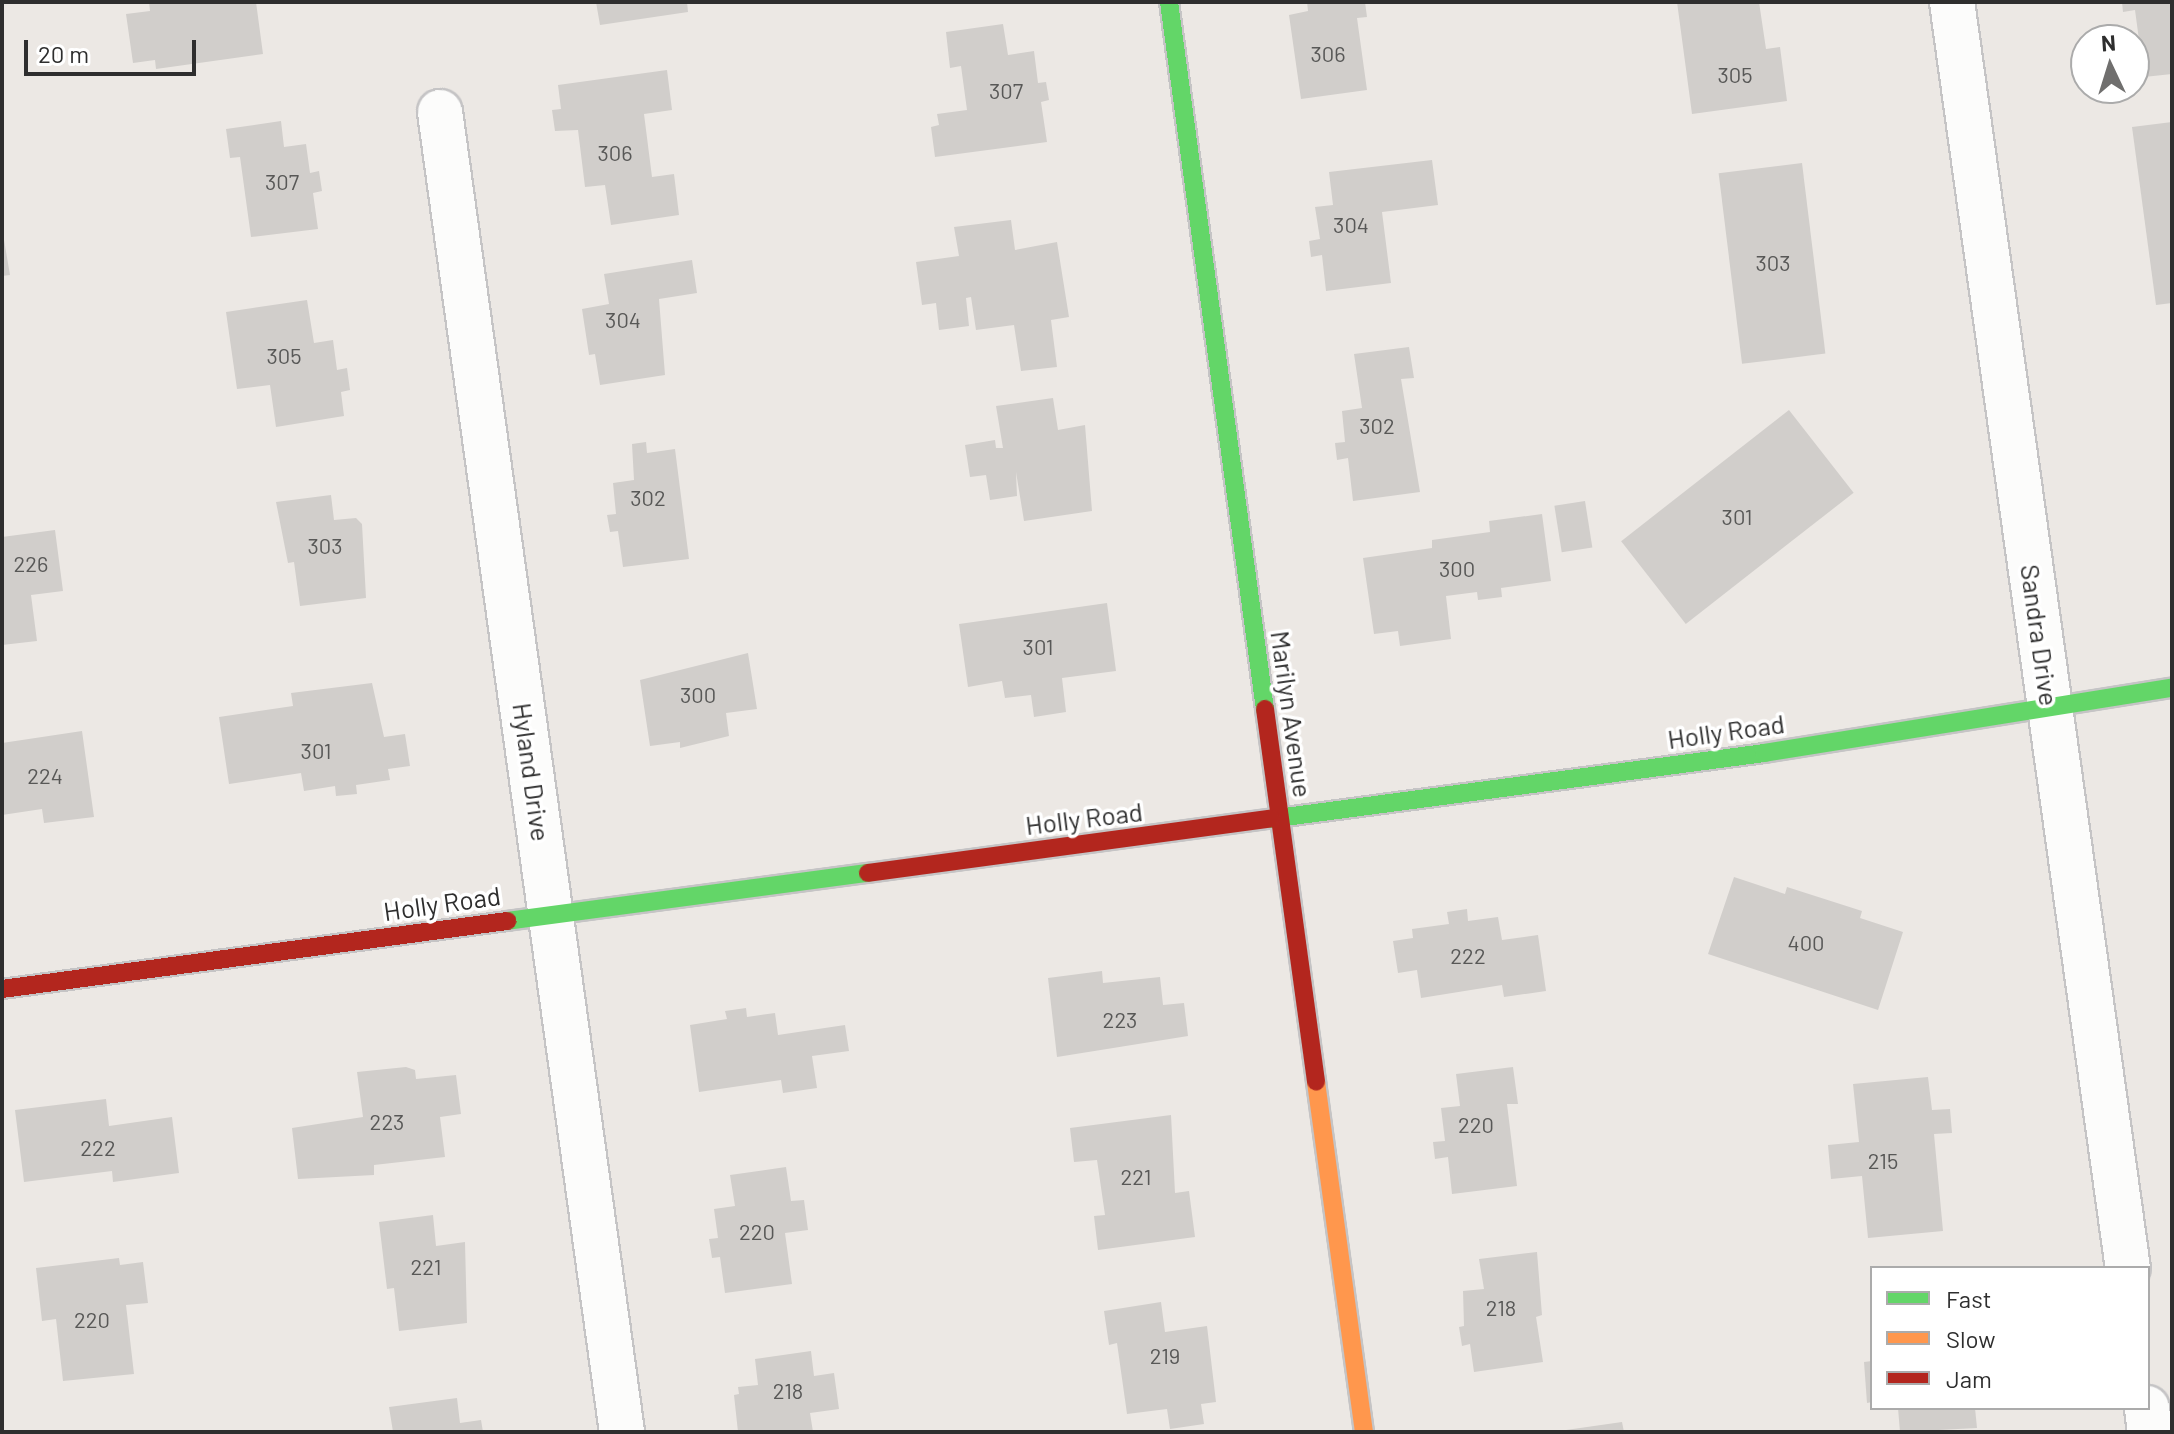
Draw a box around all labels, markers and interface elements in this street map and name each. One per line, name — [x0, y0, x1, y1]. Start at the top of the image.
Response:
scale bar — [28, 24, 200, 74]
north arrow — [2070, 24, 2150, 104]
text: N — [2100, 29, 2117, 56]
text: 20 m — [38, 39, 89, 68]
house number: 306 — [1310, 41, 1346, 67]
house number: 305 — [1717, 62, 1753, 88]
house number: 307 — [989, 78, 1023, 104]
house number: 306 — [597, 140, 633, 166]
house number: 307 — [265, 169, 299, 195]
house number: 304 — [1333, 212, 1369, 238]
house number: 303 — [1755, 250, 1791, 276]
house number: 304 — [605, 307, 641, 333]
house number: 305 — [266, 343, 302, 369]
house number: 302 — [1359, 413, 1395, 439]
house number: 302 — [630, 485, 666, 511]
house number: 301 — [1722, 504, 1752, 530]
house number: 303 — [307, 533, 343, 559]
house number: 226 — [14, 551, 48, 577]
house number: 300 — [1439, 556, 1475, 582]
street label: Sandra Drive — [2015, 562, 2065, 708]
street label: Marilyn Avenue — [1265, 629, 1319, 799]
house number: 301 — [1023, 634, 1053, 660]
house number: 300 — [680, 682, 716, 708]
street label: Hyland Drive — [507, 701, 557, 843]
street label: Holly Road — [1665, 707, 1787, 755]
house number: 301 — [301, 738, 331, 764]
house number: 224 — [27, 763, 63, 789]
street label: Holly Road — [1024, 795, 1144, 841]
street label: Holly Road — [381, 879, 503, 927]
house number: 400 — [1788, 930, 1824, 956]
house number: 222 — [1450, 943, 1486, 969]
house number: 223 — [1103, 1007, 1137, 1033]
house number: 223 — [370, 1109, 404, 1135]
house number: 220 — [1458, 1112, 1494, 1138]
house number: 222 — [80, 1135, 116, 1161]
house number: 215 — [1868, 1148, 1898, 1174]
house number: 221 — [1121, 1164, 1151, 1190]
house number: 220 — [739, 1219, 775, 1245]
house number: 221 — [411, 1254, 441, 1280]
legend — [1870, 1266, 2150, 1410]
text: Fast — [1946, 1284, 1991, 1313]
house number: 218 — [1486, 1295, 1516, 1321]
house number: 220 — [74, 1307, 110, 1333]
text: Slow — [1946, 1324, 1995, 1353]
house number: 219 — [1150, 1343, 1180, 1369]
text: Jam — [1946, 1364, 1992, 1393]
house number: 218 — [773, 1378, 803, 1404]

